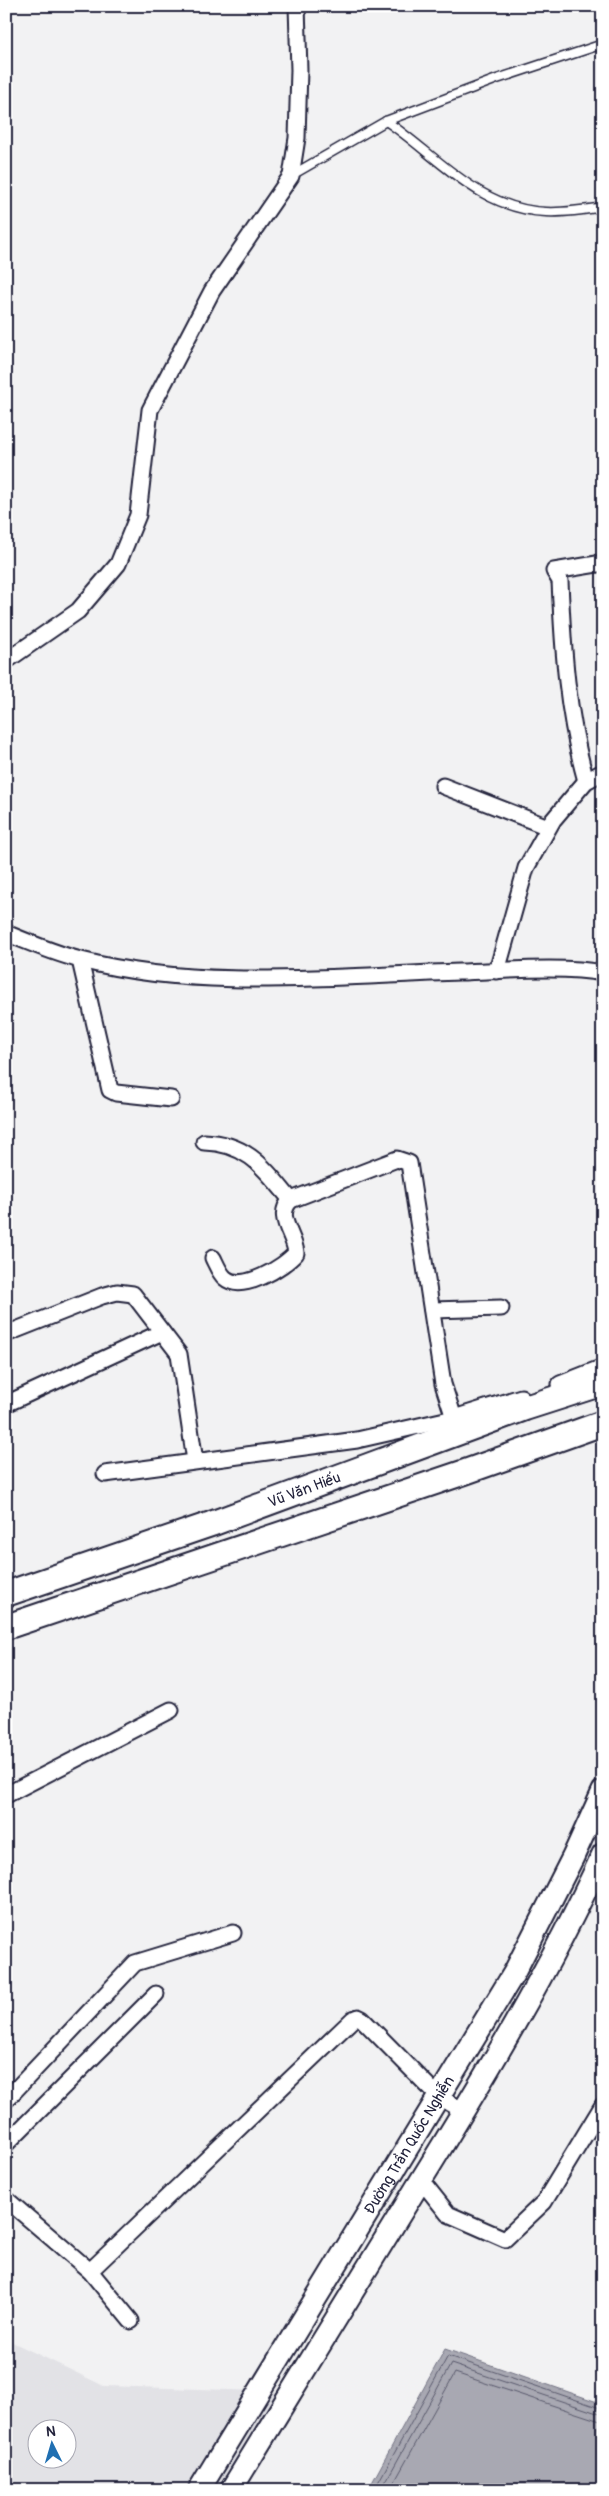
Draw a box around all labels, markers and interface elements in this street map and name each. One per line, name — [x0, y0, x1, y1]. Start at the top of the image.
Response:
street label: Vũ Văn Hiếu — [265, 1468, 343, 1512]
street label: Đường Trần Quốc Nghiễn — [360, 2073, 459, 2218]
north arrow — [28, 2418, 78, 2468]
text: N — [45, 2423, 56, 2440]

